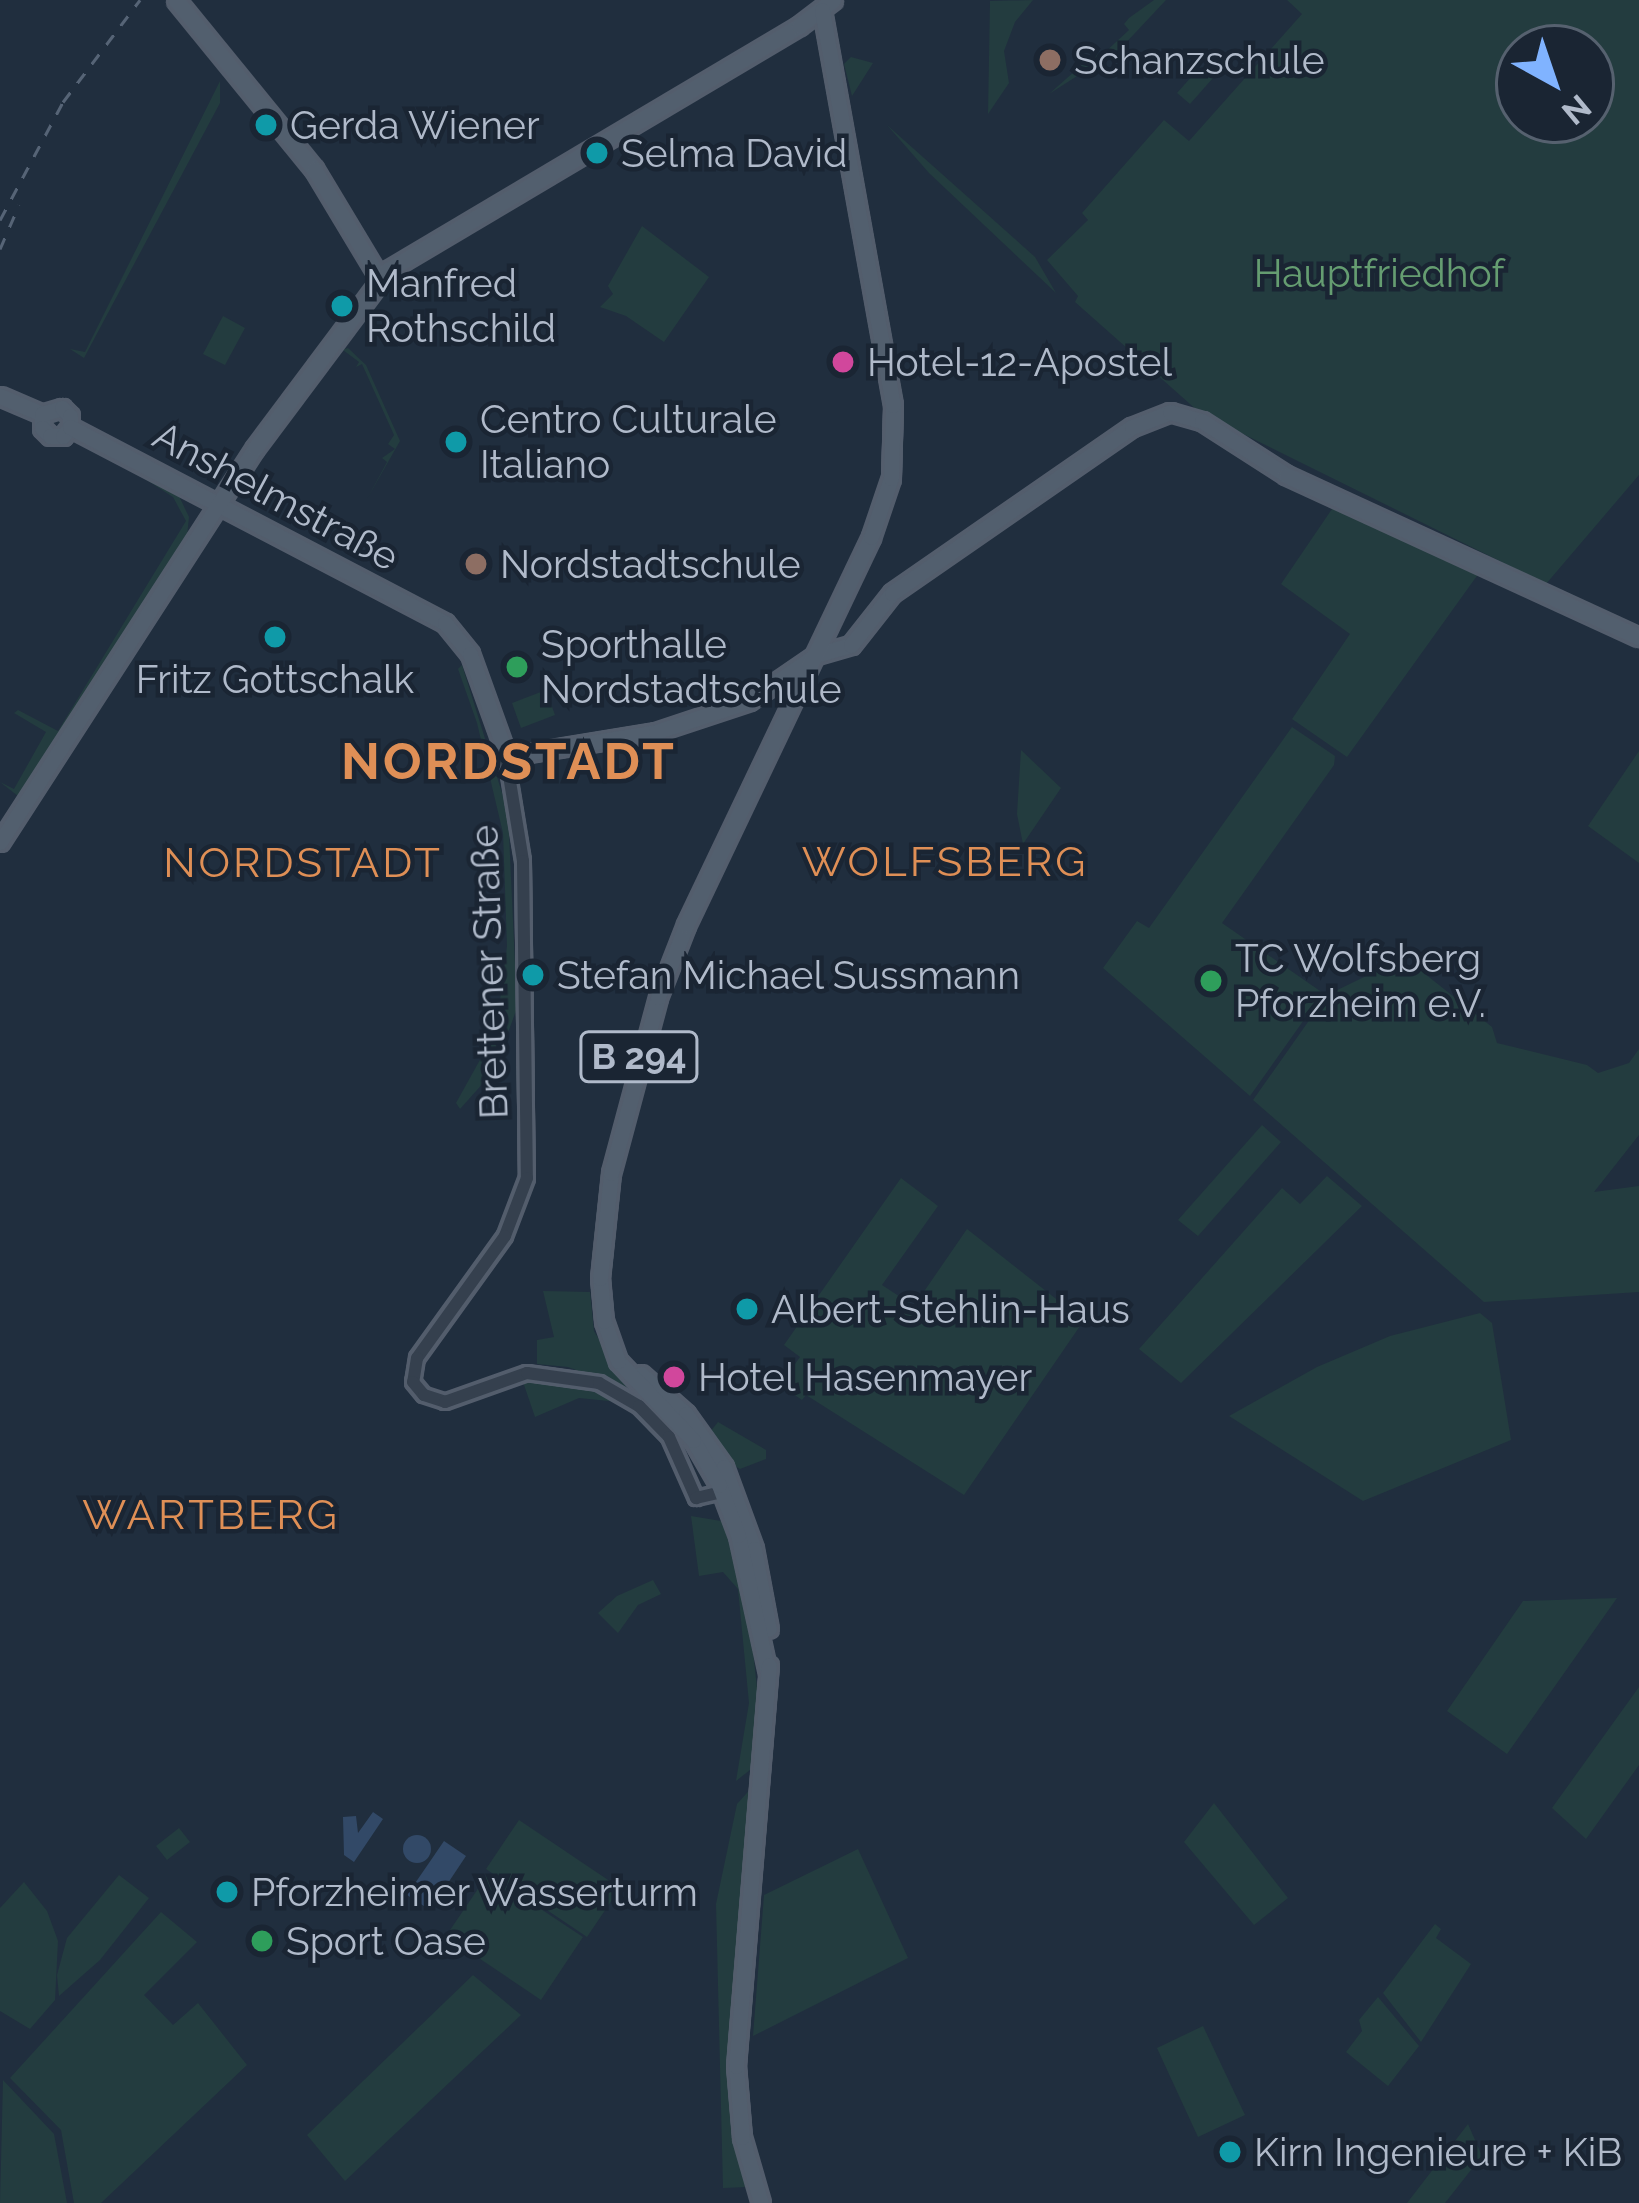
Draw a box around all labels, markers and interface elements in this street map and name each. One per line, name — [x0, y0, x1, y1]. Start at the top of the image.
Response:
north arrow — [1495, 24, 1615, 144]
place label: Schanzschule — [1074, 37, 1325, 83]
marker: Schanzschule — [1037, 47, 1063, 73]
text: N — [1554, 87, 1599, 133]
place label: Gerda Wiener — [290, 102, 541, 148]
marker: Gerda Wiener — [253, 112, 279, 138]
place label: Selma David — [621, 130, 847, 176]
marker: Selma David — [584, 140, 610, 166]
park label: Hauptfriedhof — [1254, 250, 1504, 296]
place label: Manfred Rothschild — [366, 261, 556, 352]
marker: Manfred Rothschild — [329, 293, 355, 319]
place label: Hotel-12-Apostel — [867, 339, 1172, 385]
marker: Hotel-12-Apostel — [830, 349, 856, 375]
place label: Centro Culturale Italiano — [480, 397, 777, 488]
street label: Anshelmstraße — [145, 412, 407, 580]
marker: Centro Culturale Italiano — [443, 429, 469, 455]
place label: Nordstadtschule — [500, 541, 801, 587]
marker: Nordstadtschule — [463, 551, 489, 577]
place label: Sporthalle Nordstadtschule — [541, 622, 842, 713]
marker: Fritz Gottschalk — [262, 624, 288, 650]
marker: Sporthalle Nordstadtschule — [504, 654, 530, 680]
place label: Fritz Gottschalk — [136, 656, 414, 702]
district label: NORDSTADT — [341, 730, 677, 792]
street label: Brettener Straße — [460, 824, 518, 1120]
district label: WOLFSBERG — [802, 837, 1088, 887]
district label: NORDSTADT — [163, 838, 443, 888]
place label: TC Wolfsberg Pforzheim e.V. — [1235, 936, 1486, 1027]
place label: Stefan Michael Sussmann — [557, 952, 1021, 998]
marker: Stefan Michael Sussmann — [520, 962, 546, 988]
marker: TC Wolfsberg Pforzheim e.V. — [1198, 968, 1224, 994]
road number: B 294 — [579, 1027, 699, 1087]
place label: Albert-Stehlin-Haus — [771, 1286, 1130, 1332]
marker: Albert-Stehlin-Haus — [734, 1296, 760, 1322]
place label: Hotel Hasenmayer — [698, 1354, 1033, 1400]
marker: Hotel Hasenmayer — [661, 1364, 687, 1390]
district label: WARTBERG — [82, 1490, 340, 1540]
place label: Pforzheimer Wasserturm — [251, 1869, 700, 1915]
marker: Pforzheimer Wasserturm — [214, 1879, 240, 1905]
place label: Sport Oase — [286, 1918, 486, 1964]
marker: Sport Oase — [249, 1928, 275, 1954]
place label: Kirn Ingenieure + KiB — [1254, 2129, 1622, 2175]
marker: Kirn Ingenieure + KiB — [1217, 2139, 1243, 2165]

